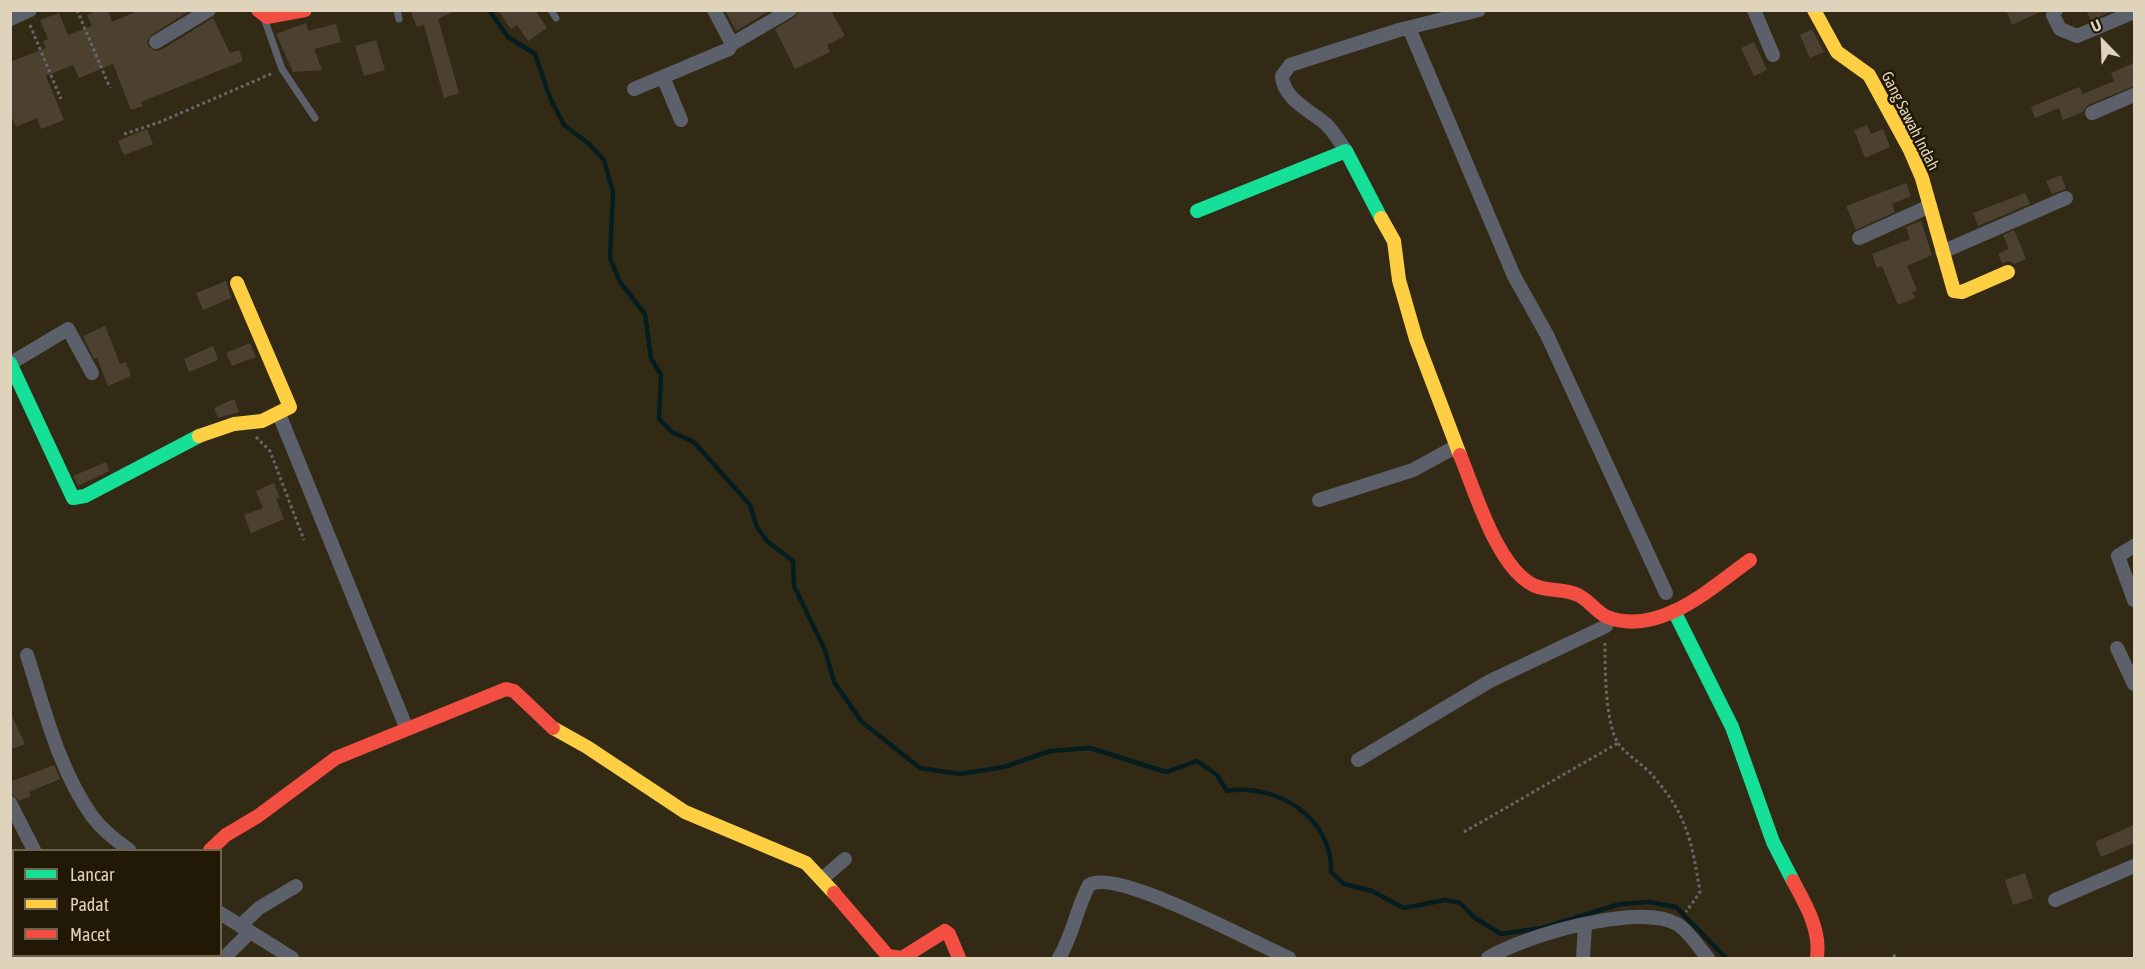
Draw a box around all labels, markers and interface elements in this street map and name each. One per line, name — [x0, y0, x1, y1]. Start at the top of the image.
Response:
north arrow — [2073, 12, 2133, 72]
text: U — [2088, 15, 2104, 36]
street label: Gang Sawah Indah — [1877, 68, 1943, 174]
legend — [12, 849, 222, 957]
text: Lancar — [70, 864, 114, 885]
text: Padat — [70, 894, 109, 915]
text: Macet — [70, 924, 110, 945]

